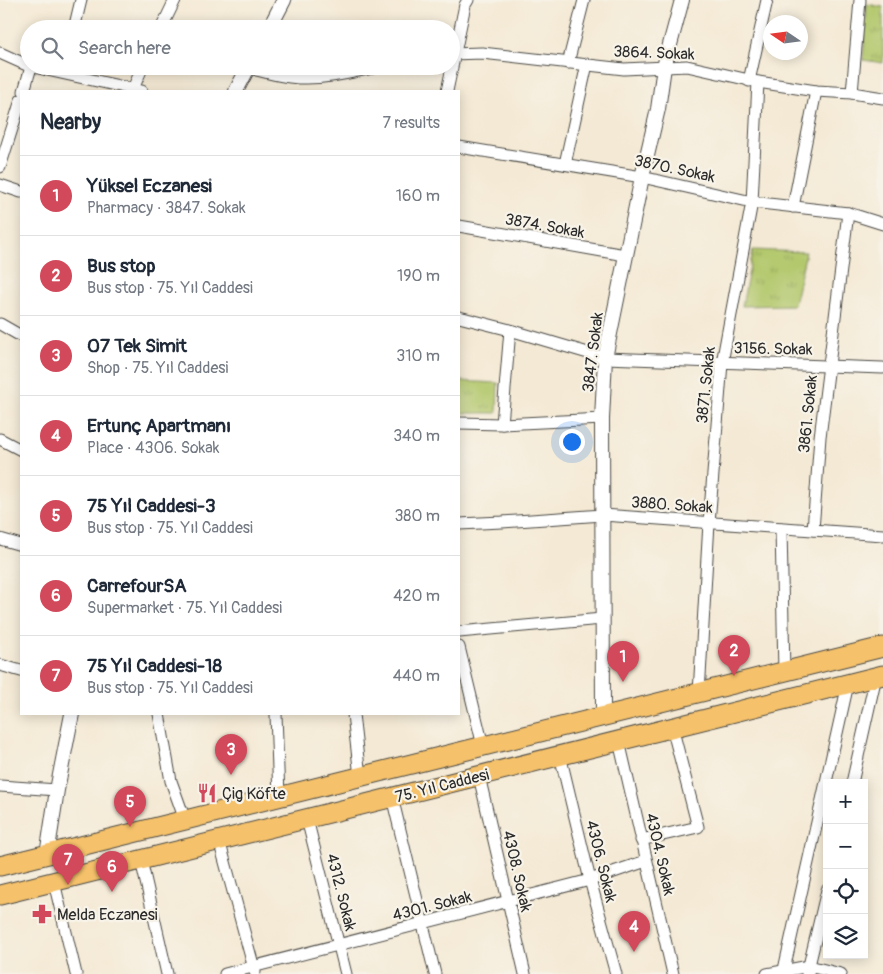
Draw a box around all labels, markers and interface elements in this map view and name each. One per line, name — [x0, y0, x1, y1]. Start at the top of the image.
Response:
north arrow — [763, 15, 808, 60]
search box — [20, 20, 460, 75]
icon: search — [38, 34, 66, 62]
text: Search here — [78, 36, 171, 60]
street label: 3864. Sokak — [613, 42, 695, 64]
text: Nearby — [40, 109, 101, 136]
text: 7 results — [382, 113, 440, 133]
street label: 3870. Sokak — [633, 151, 717, 187]
text: Yüksel Eczanesi — [87, 174, 212, 198]
text: 1 — [53, 186, 59, 206]
text: 160 m — [396, 186, 440, 206]
text: Pharmacy · 3847. Sokak — [87, 198, 246, 218]
street label: 3874. Sokak — [503, 209, 586, 243]
text: Bus stop — [87, 254, 155, 278]
text: 2 — [52, 266, 60, 286]
text: 190 m — [397, 266, 440, 286]
text: Bus stop · 75. Yıl Caddesi — [87, 278, 253, 298]
street label: 3847. Sokak — [578, 311, 608, 393]
text: 07 Tek Simit — [87, 334, 187, 358]
street label: 3156. Sokak — [733, 338, 813, 360]
street label: 3871. Sokak — [692, 345, 720, 425]
text: 3 — [52, 346, 60, 366]
text: 310 m — [396, 346, 440, 366]
text: Shop · 75. Yıl Caddesi — [87, 358, 228, 378]
street label: 3861. Sokak — [794, 374, 822, 454]
text: Ertunç Apartmanı — [87, 414, 231, 438]
text: 4 — [51, 426, 61, 446]
text: 340 m — [393, 426, 440, 446]
your location — [559, 429, 585, 455]
text: Place · 4306. Sokak — [87, 438, 219, 458]
street label: 3880. Sokak — [630, 492, 714, 518]
text: 75 Yıl Caddesi-3 — [87, 494, 216, 518]
text: 5 — [52, 506, 60, 526]
text: 380 m — [394, 506, 440, 526]
text: Bus stop · 75. Yıl Caddesi — [87, 518, 253, 538]
text: CarrefourSA — [87, 574, 187, 598]
text: 6 — [51, 586, 61, 606]
text: 420 m — [393, 586, 440, 606]
text: Supermarket · 75. Yıl Caddesi — [87, 598, 282, 618]
pin: 2 — [718, 635, 750, 676]
pin: 1 — [607, 641, 639, 682]
text: 75 Yıl Caddesi-18 — [87, 654, 222, 678]
text: 7 — [52, 666, 60, 686]
text: 440 m — [393, 666, 440, 686]
text: Bus stop · 75. Yıl Caddesi — [87, 678, 253, 698]
pin: 3 — [215, 734, 247, 775]
street label: 75. Yıl Caddesi — [393, 765, 491, 807]
map controls — [823, 779, 868, 959]
button: + — [823, 779, 868, 824]
restaurant icon: Çig Köfte — [196, 782, 218, 804]
place label: Çig Köfte — [222, 784, 286, 804]
pin: 5 — [114, 786, 146, 827]
street label: 4304. Sokak — [641, 811, 679, 898]
street label: 4306. Sokak — [581, 818, 621, 905]
button: − — [823, 824, 868, 869]
street label: 4308. Sokak — [498, 829, 536, 914]
pin: 7 — [52, 844, 84, 885]
pin: 6 — [96, 851, 128, 892]
street label: 4312. Sokak — [322, 851, 360, 933]
button: locate — [823, 869, 868, 914]
street label: 4301. Sokak — [390, 886, 474, 925]
pharmacy icon: Melda Eczanesi — [31, 903, 53, 925]
place label: Melda Eczanesi — [57, 905, 158, 925]
pin: 4 — [618, 911, 650, 952]
button: layers — [823, 914, 868, 959]

